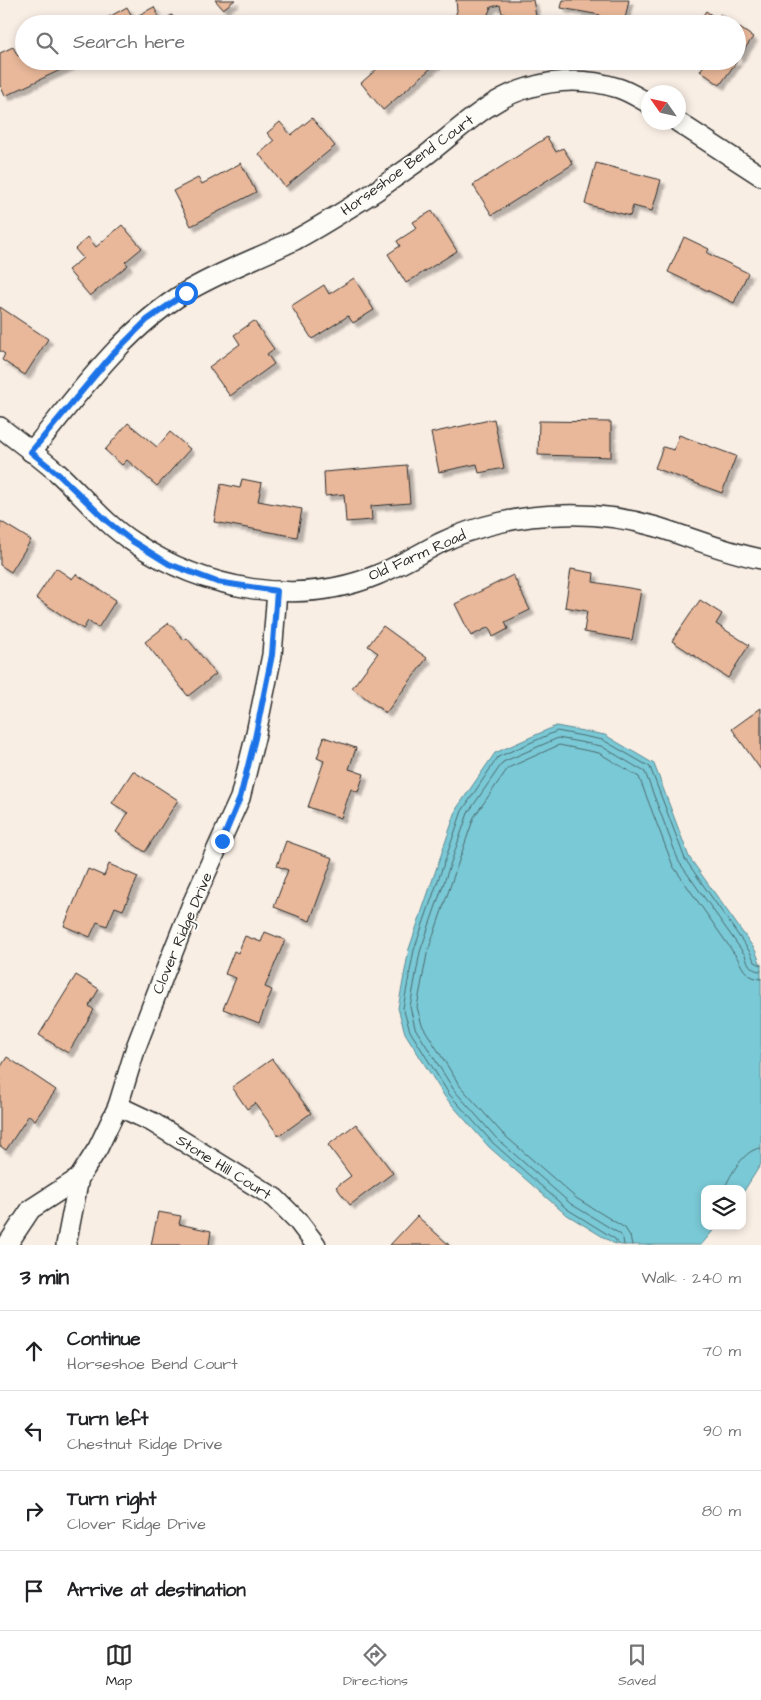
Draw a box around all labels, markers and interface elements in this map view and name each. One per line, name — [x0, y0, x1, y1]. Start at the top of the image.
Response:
search box — [15, 15, 746, 70]
icon: search — [33, 29, 61, 57]
text: Search here — [73, 29, 185, 56]
north arrow — [641, 85, 686, 130]
street label: Horseshoe Bend Court — [336, 110, 478, 221]
route start — [175, 282, 198, 305]
street label: Old Farm Road — [365, 524, 470, 586]
route end — [211, 830, 234, 853]
street label: Clover Ridge Drive — [147, 869, 218, 998]
street label: Stone Hill Court — [172, 1130, 275, 1205]
map controls — [701, 1185, 746, 1230]
button: layers — [701, 1185, 746, 1230]
text: 3 min — [20, 1263, 69, 1292]
text: Walk · 240 m — [641, 1267, 741, 1289]
text: Continue — [67, 1326, 141, 1353]
icon: ahead — [20, 1337, 48, 1365]
text: 70 m — [702, 1340, 741, 1362]
text: Horseshoe Bend Court — [67, 1353, 238, 1375]
text: Turn left — [67, 1406, 148, 1433]
icon: left — [20, 1417, 48, 1445]
text: 90 m — [703, 1420, 741, 1442]
text: Chestnut Ridge Drive — [67, 1433, 222, 1455]
text: Turn right — [67, 1486, 156, 1513]
icon: right — [20, 1497, 48, 1525]
text: 80 m — [702, 1500, 741, 1522]
text: Clover Ridge Drive — [67, 1513, 206, 1535]
icon: arrive — [20, 1577, 48, 1605]
text: Arrive at destination — [67, 1577, 246, 1604]
tab: Map — [105, 1641, 133, 1691]
tab: Directions — [343, 1641, 408, 1691]
tab: Saved — [618, 1641, 656, 1691]

